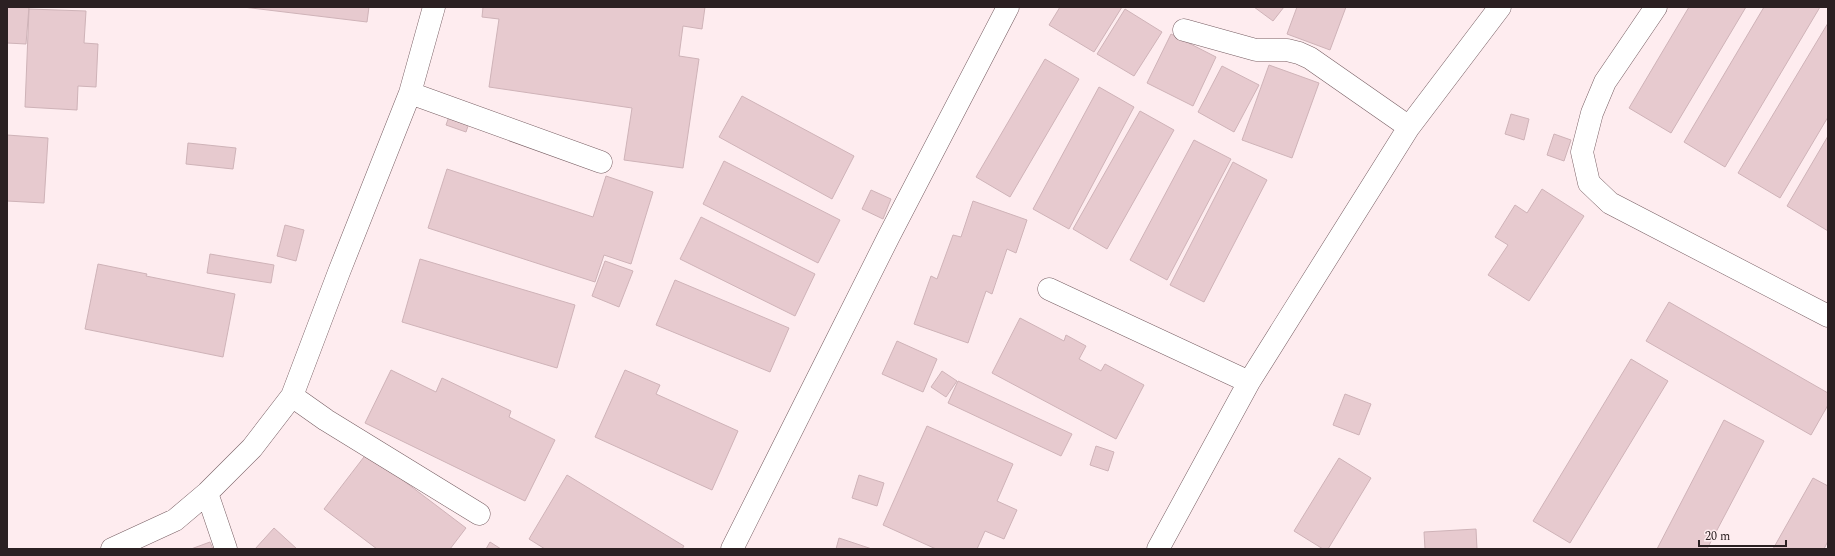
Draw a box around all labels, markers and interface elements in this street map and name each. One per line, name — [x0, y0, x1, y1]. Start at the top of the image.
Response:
scale bar — [1699, 522, 1786, 548]
text: 20 m — [1705, 527, 1730, 546]

